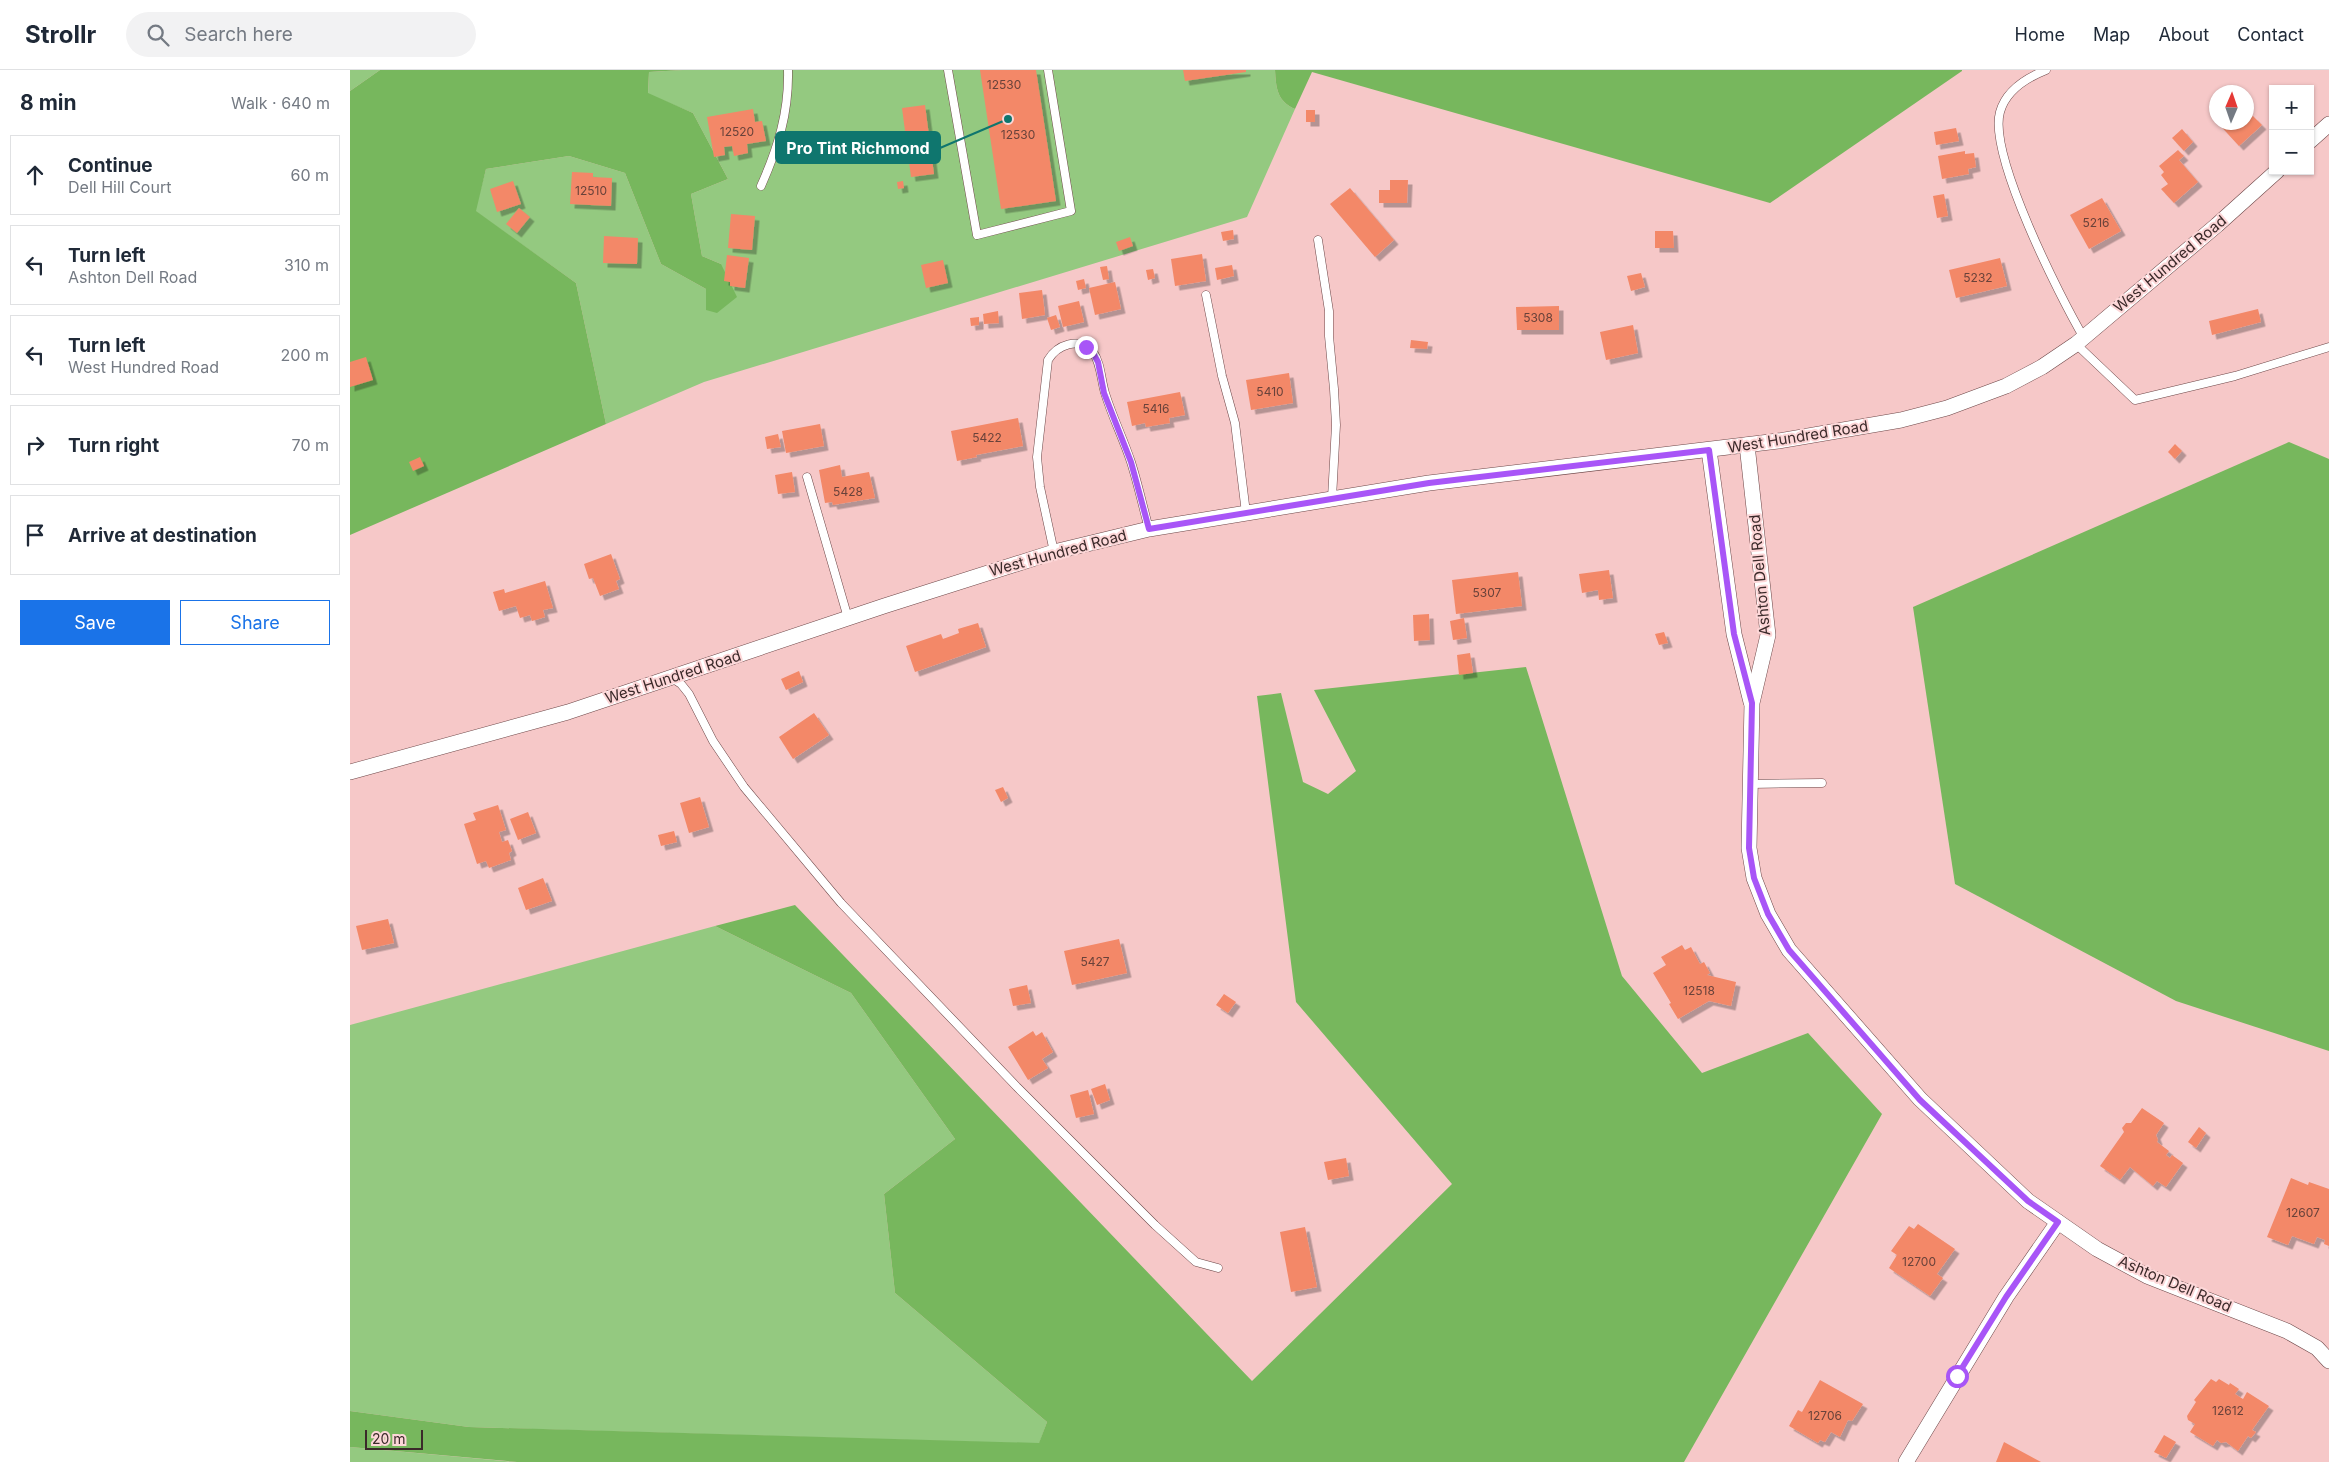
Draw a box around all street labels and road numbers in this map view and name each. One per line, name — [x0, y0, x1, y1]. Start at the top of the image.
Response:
street label: West Hundred Road — [2109, 211, 2230, 316]
street label: West Hundred Road — [1727, 416, 1869, 457]
street label: Ashton Dell Road — [1745, 514, 1774, 636]
street label: West Hundred Road — [987, 525, 1129, 580]
street label: West Hundred Road — [603, 646, 743, 707]
street label: Ashton Dell Road — [2116, 1251, 2235, 1316]

